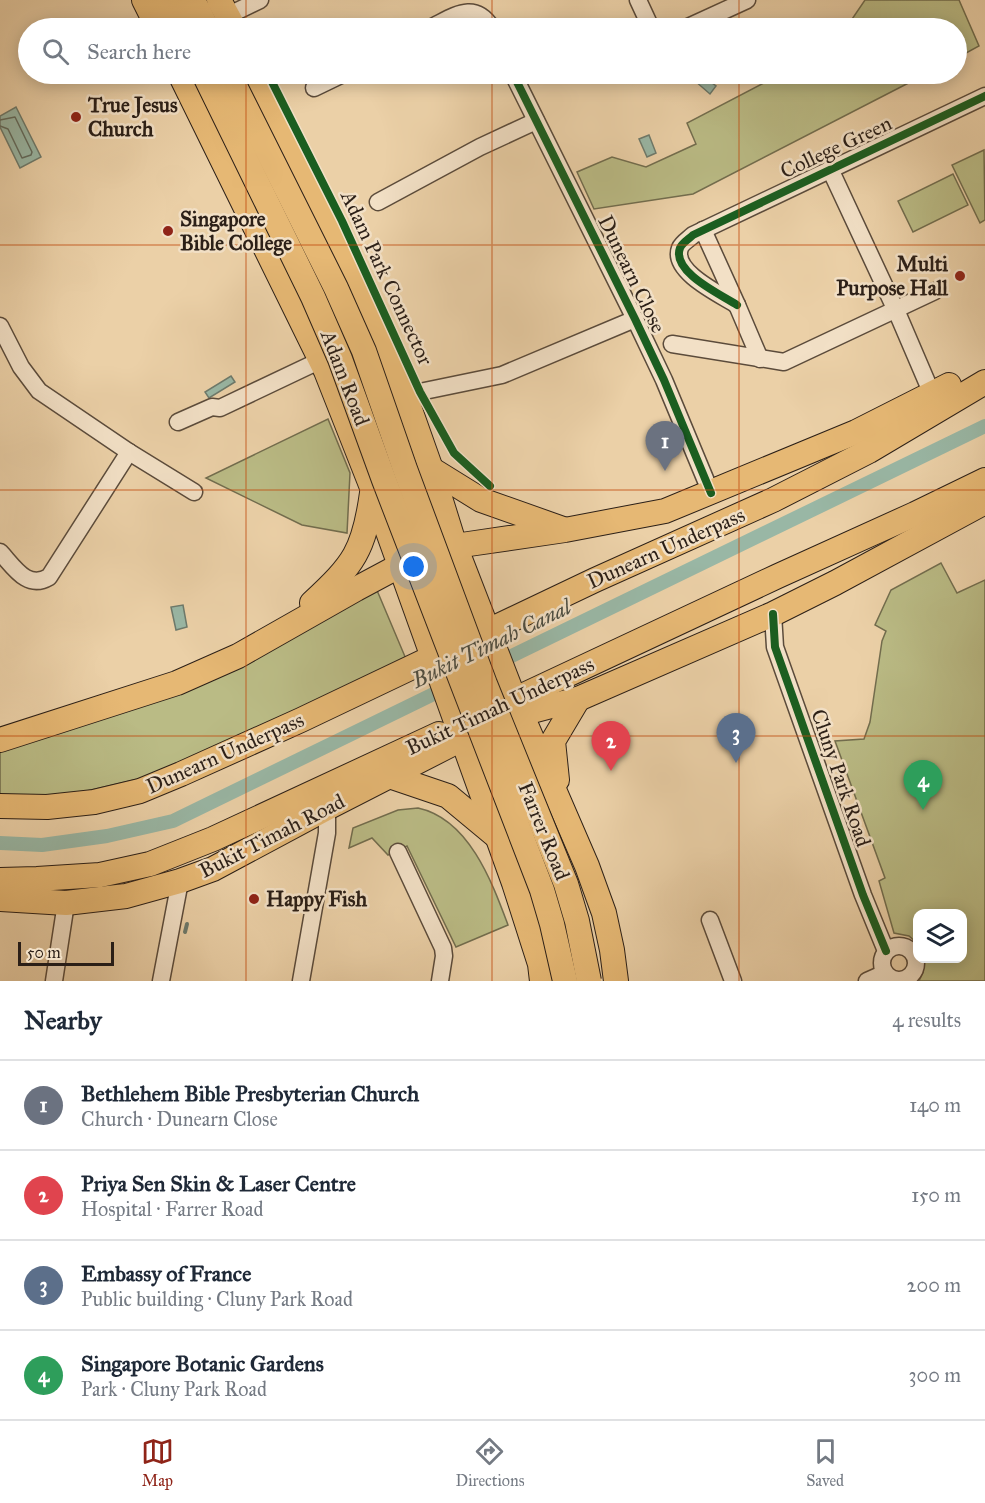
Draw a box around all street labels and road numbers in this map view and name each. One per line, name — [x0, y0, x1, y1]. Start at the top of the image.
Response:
street label: College Green — [776, 110, 896, 184]
street label: Adam Park Connector — [335, 186, 439, 369]
street label: Dunearn Close — [592, 211, 672, 337]
street label: Adam Road — [315, 326, 375, 430]
street label: Dunearn Underpass — [583, 502, 749, 594]
street label: Bukit Timah Underpass — [402, 651, 598, 761]
street label: Cluny Park Road — [805, 706, 877, 851]
street label: Dunearn Underpass — [142, 707, 308, 799]
street label: Farrer Road — [513, 778, 576, 884]
street label: Bukit Timah Road — [195, 788, 350, 884]

